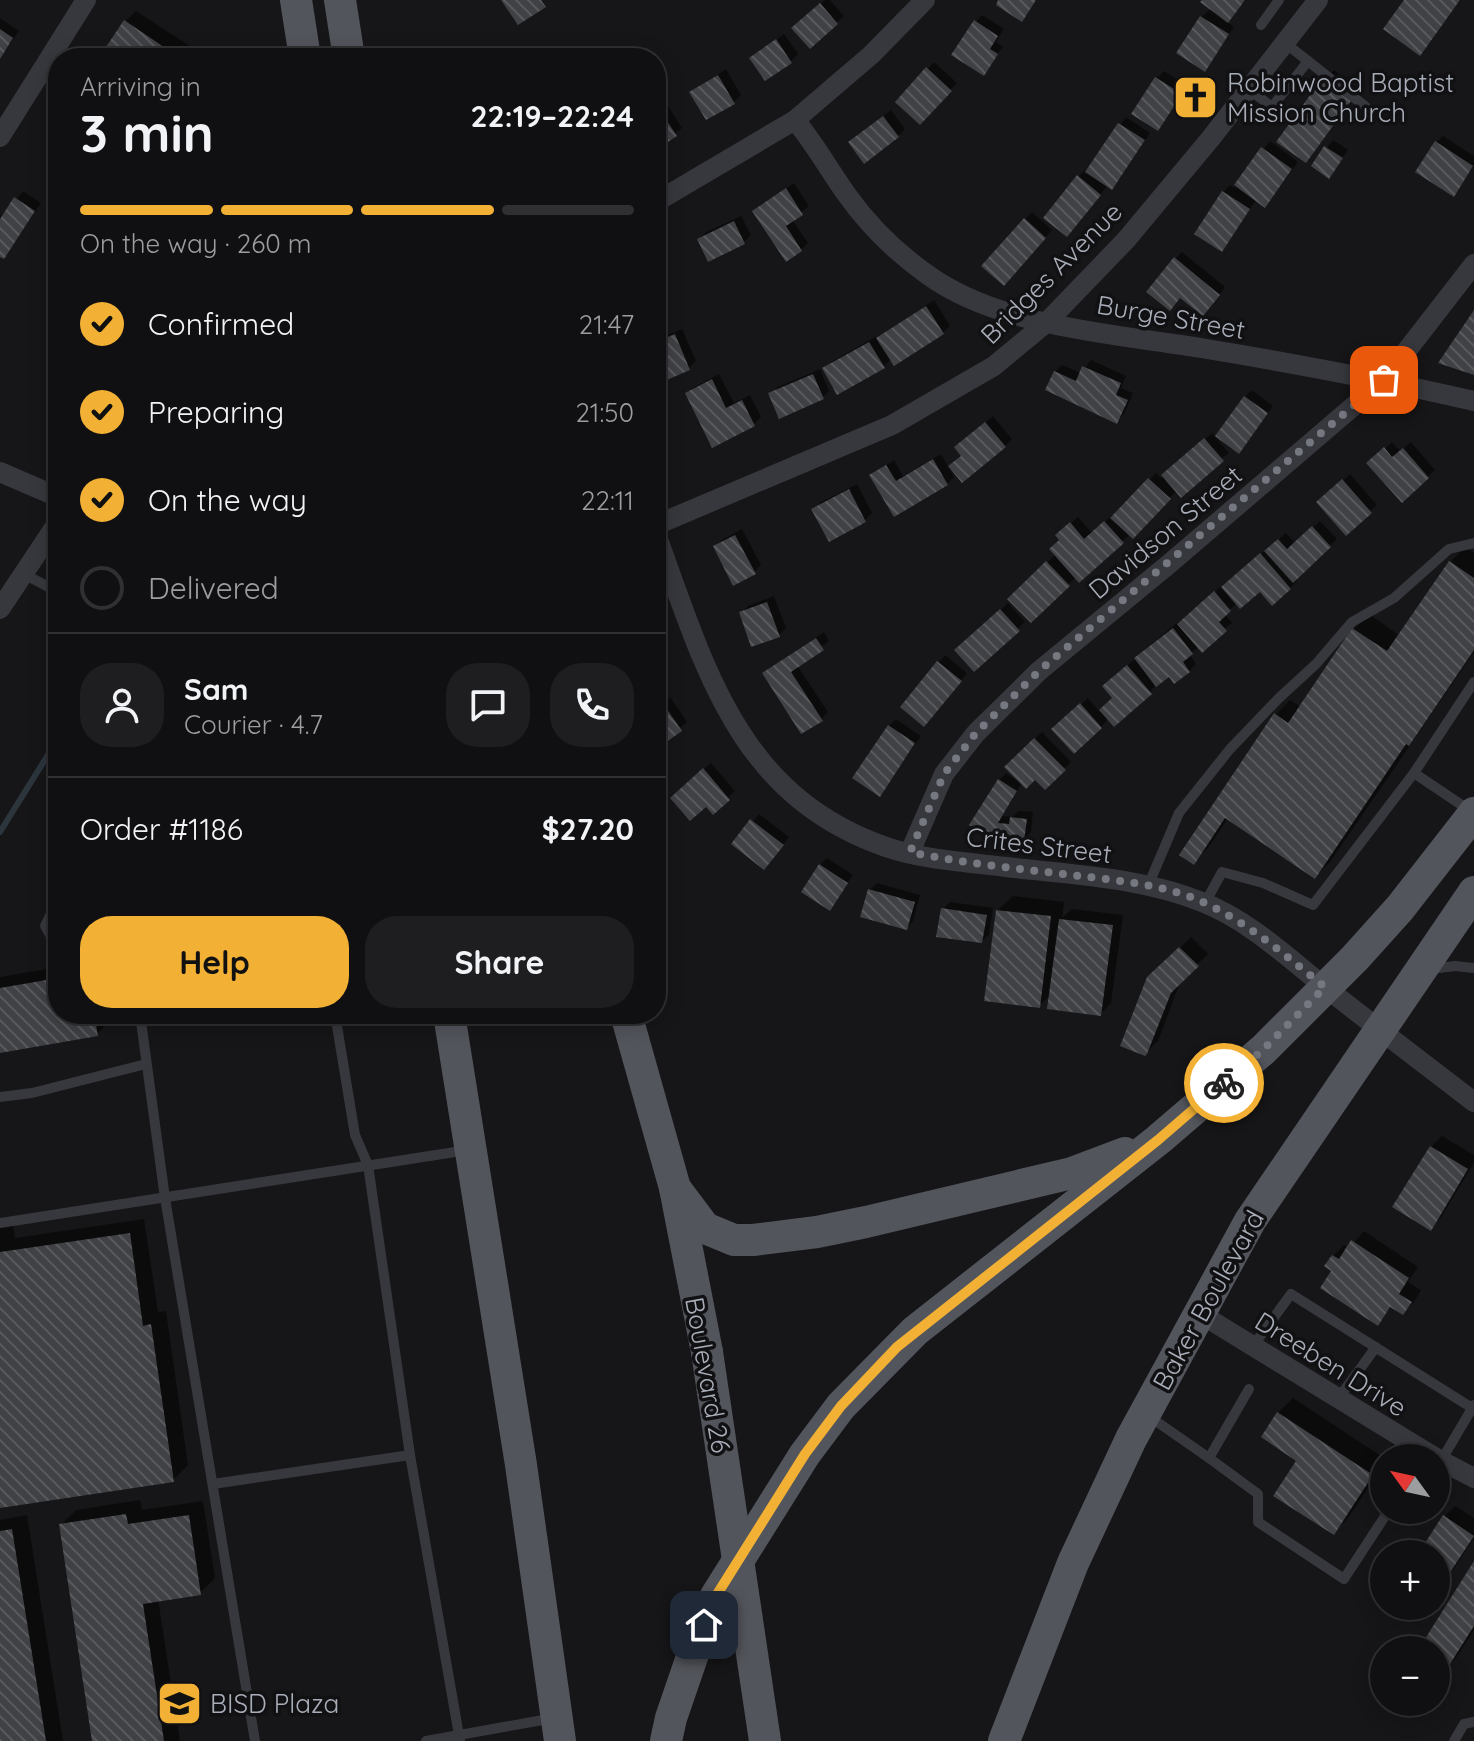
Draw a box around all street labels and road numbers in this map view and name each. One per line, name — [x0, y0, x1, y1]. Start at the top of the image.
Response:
street label: Bridges Avenue — [973, 195, 1129, 351]
street label: Burge Street — [1094, 288, 1248, 346]
street label: Davidson Street — [1082, 458, 1248, 606]
street label: Crites Street — [964, 820, 1114, 870]
street label: Baker Boulevard — [1145, 1204, 1271, 1396]
street label: Boulevard 26 — [678, 1294, 738, 1456]
street label: Dreeben Drive — [1249, 1304, 1413, 1424]

